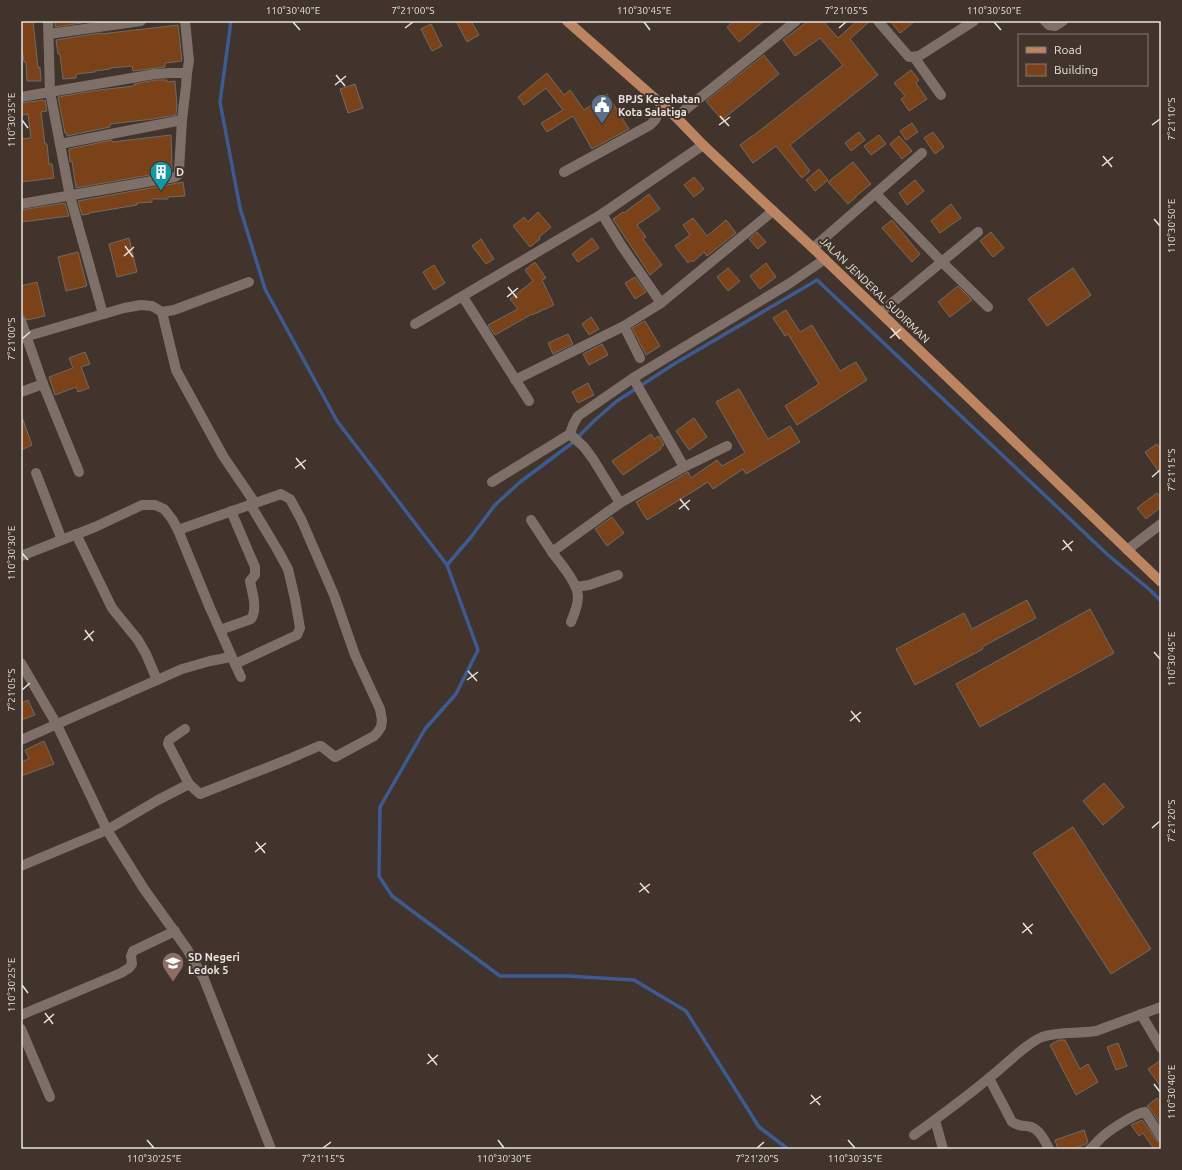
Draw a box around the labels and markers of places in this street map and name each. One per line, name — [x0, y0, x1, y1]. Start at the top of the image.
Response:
public building icon: BPJS Kesehatan Kota Salatiga — [589, 92, 615, 125]
place label: BPJS Kesehatan Kota Salatiga — [618, 93, 700, 118]
building icon: D — [148, 159, 174, 192]
place label: D — [176, 166, 184, 178]
school or university icon: SD Negeri Ledok 5 — [160, 950, 186, 983]
place label: SD Negeri Ledok 5 — [188, 951, 240, 976]

